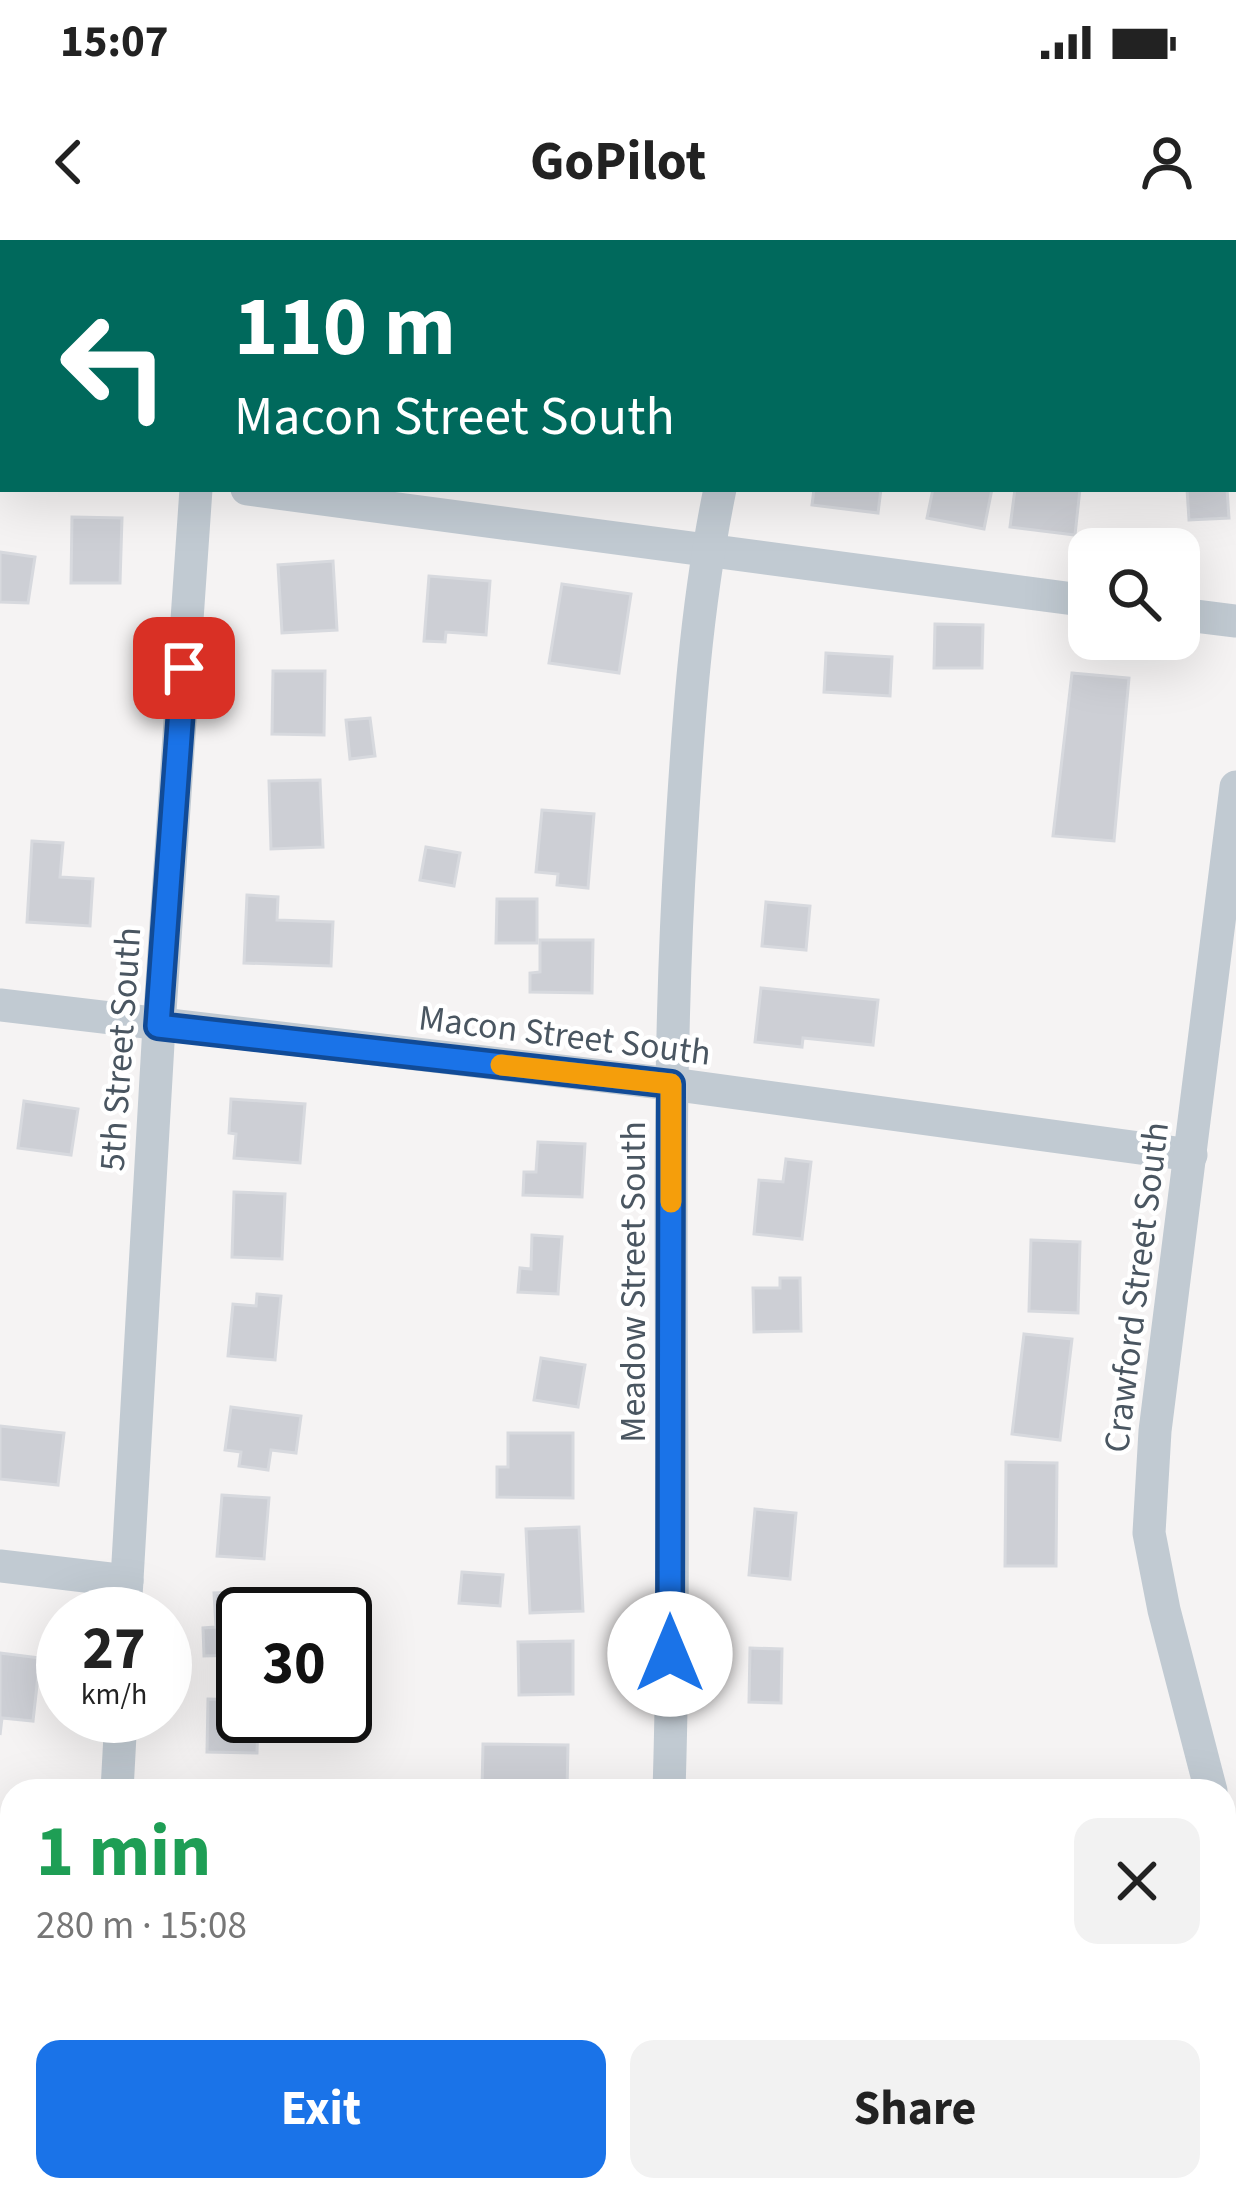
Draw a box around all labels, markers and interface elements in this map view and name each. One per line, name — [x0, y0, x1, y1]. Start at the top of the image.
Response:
text: 15:07 — [60, 10, 169, 74]
text: GoPilot — [530, 124, 706, 201]
icon: back — [36, 129, 102, 195]
icon: person — [1134, 129, 1200, 195]
text: 110 m — [234, 268, 456, 388]
icon: left — [36, 288, 192, 444]
text: Macon Street South — [234, 379, 675, 456]
map controls — [1068, 528, 1200, 660]
button: search — [1068, 528, 1200, 660]
pin — [133, 617, 235, 719]
icon: arrive — [151, 635, 217, 701]
street label: 5th Street South — [87, 925, 154, 1173]
street label: Macon Street South — [416, 992, 714, 1079]
street label: Crawford Street South — [1091, 1119, 1182, 1455]
street label: Meadow Street South — [608, 1121, 659, 1443]
speed limit sign: 30 — [216, 1587, 372, 1743]
position arrow — [607, 1591, 733, 1717]
text: 27 — [82, 1607, 146, 1692]
text: km/h — [81, 1673, 147, 1716]
text: 1 min — [36, 1801, 211, 1904]
button: close — [1074, 1818, 1200, 1944]
text: 280 m · 15:08 — [36, 1898, 247, 1954]
button: Exit — [36, 2040, 606, 2178]
button: Share — [630, 2040, 1200, 2178]

